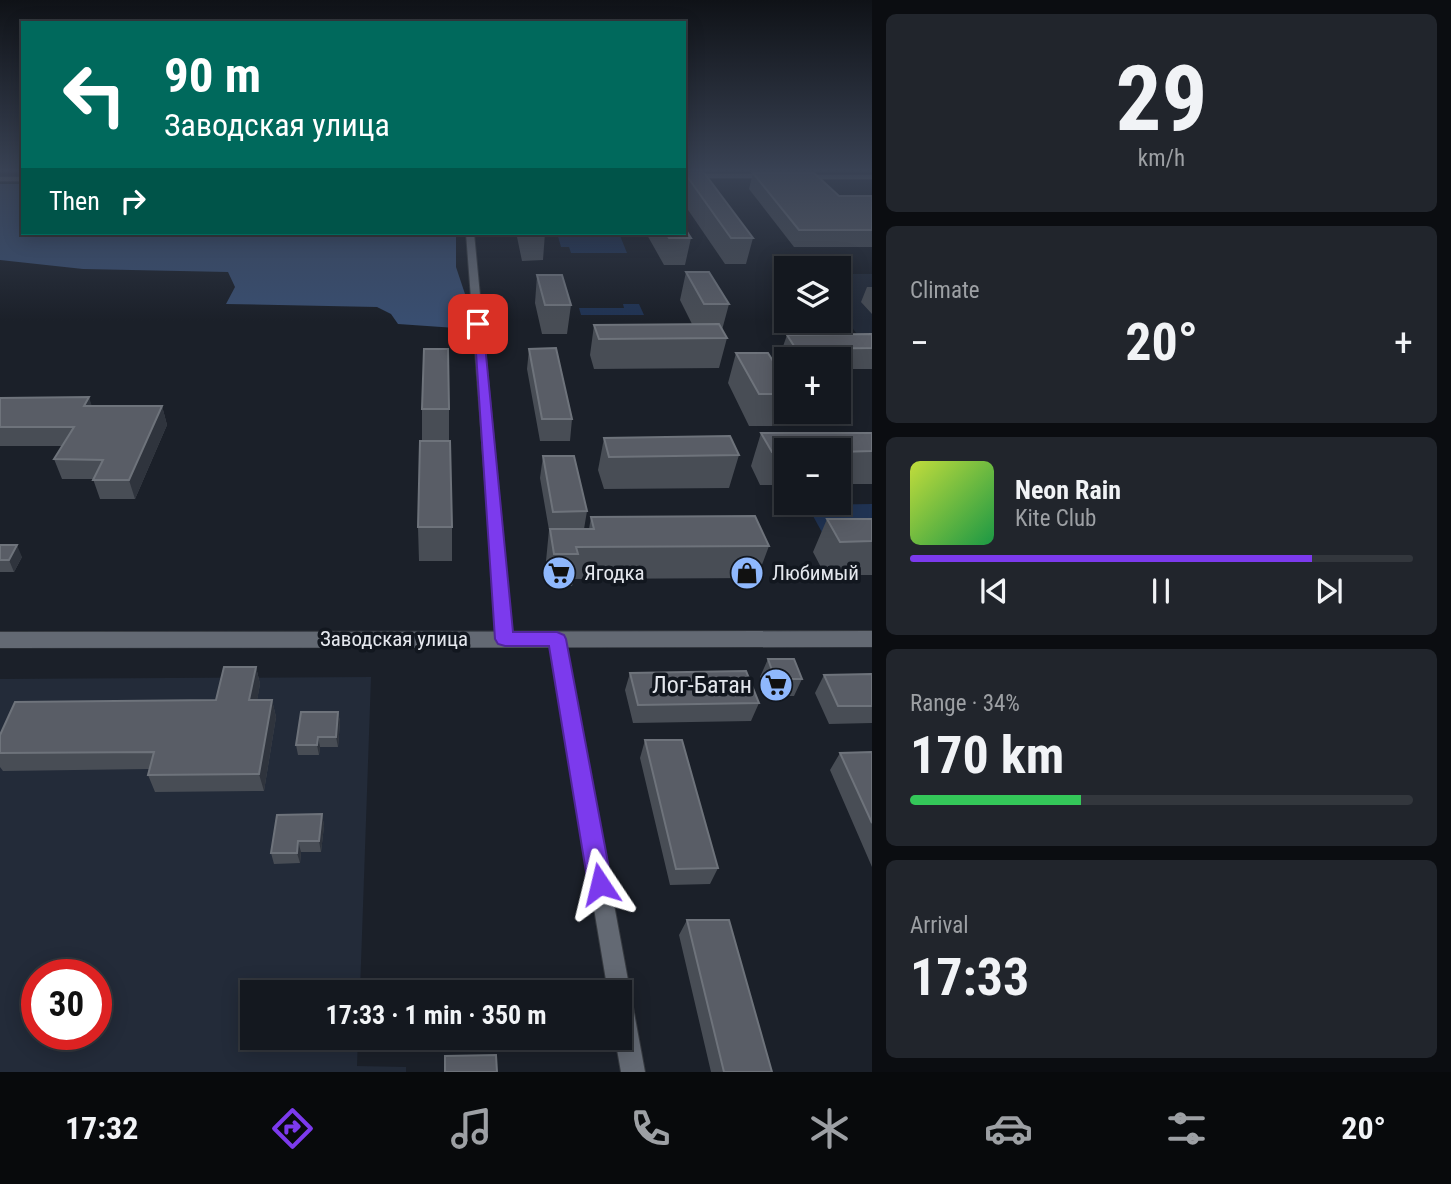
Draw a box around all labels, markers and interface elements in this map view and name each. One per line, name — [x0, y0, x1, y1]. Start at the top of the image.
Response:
text: 29 — [1116, 46, 1207, 152]
text: 90 m — [164, 47, 261, 104]
icon: left — [49, 49, 140, 140]
text: Заводская улица — [164, 106, 390, 144]
text: km/h — [1138, 145, 1185, 172]
icon: right — [114, 182, 152, 220]
text: Then — [49, 186, 100, 216]
map controls — [774, 256, 851, 515]
button: layers — [774, 256, 851, 333]
text: Climate — [910, 277, 980, 304]
pin — [448, 294, 508, 354]
icon: arrive — [459, 305, 497, 343]
text: 20° — [1125, 312, 1198, 373]
text: − — [910, 321, 929, 365]
text: + — [1394, 321, 1413, 365]
button: + — [774, 347, 851, 424]
button: − — [774, 438, 851, 515]
text: Neon Rain — [1015, 475, 1121, 505]
text: Kite Club — [1015, 505, 1096, 532]
supermarket icon: Ягодка — [540, 554, 578, 592]
shop icon: Любимый — [728, 554, 766, 592]
place label: Ягодка — [584, 561, 645, 585]
place label: Любимый — [772, 561, 859, 585]
icon: previous — [975, 572, 1013, 610]
icon: pause — [1142, 572, 1180, 610]
icon: next — [1310, 572, 1348, 610]
street label: Заводская улица — [320, 627, 468, 651]
supermarket icon: Лог-Батан — [757, 666, 795, 704]
place label: Лог-Батан — [652, 671, 752, 699]
text: Range · 34% — [910, 690, 1020, 717]
text: 170 km — [910, 725, 1064, 786]
position arrow — [563, 847, 637, 921]
text: Arrival — [910, 912, 969, 939]
text: 17:33 — [910, 947, 1029, 1008]
speed limit sign: 30 — [21, 959, 112, 1050]
text: 17:33 · 1 min · 350 m — [326, 1000, 546, 1030]
icon: directions — [268, 1104, 317, 1153]
icon: music — [447, 1104, 496, 1153]
icon: phone — [626, 1104, 675, 1153]
icon: climate — [805, 1104, 854, 1153]
icon: car — [984, 1104, 1033, 1153]
icon: filters — [1162, 1104, 1211, 1153]
text: 17:32 — [65, 1109, 138, 1147]
text: 20° — [1341, 1109, 1386, 1147]

